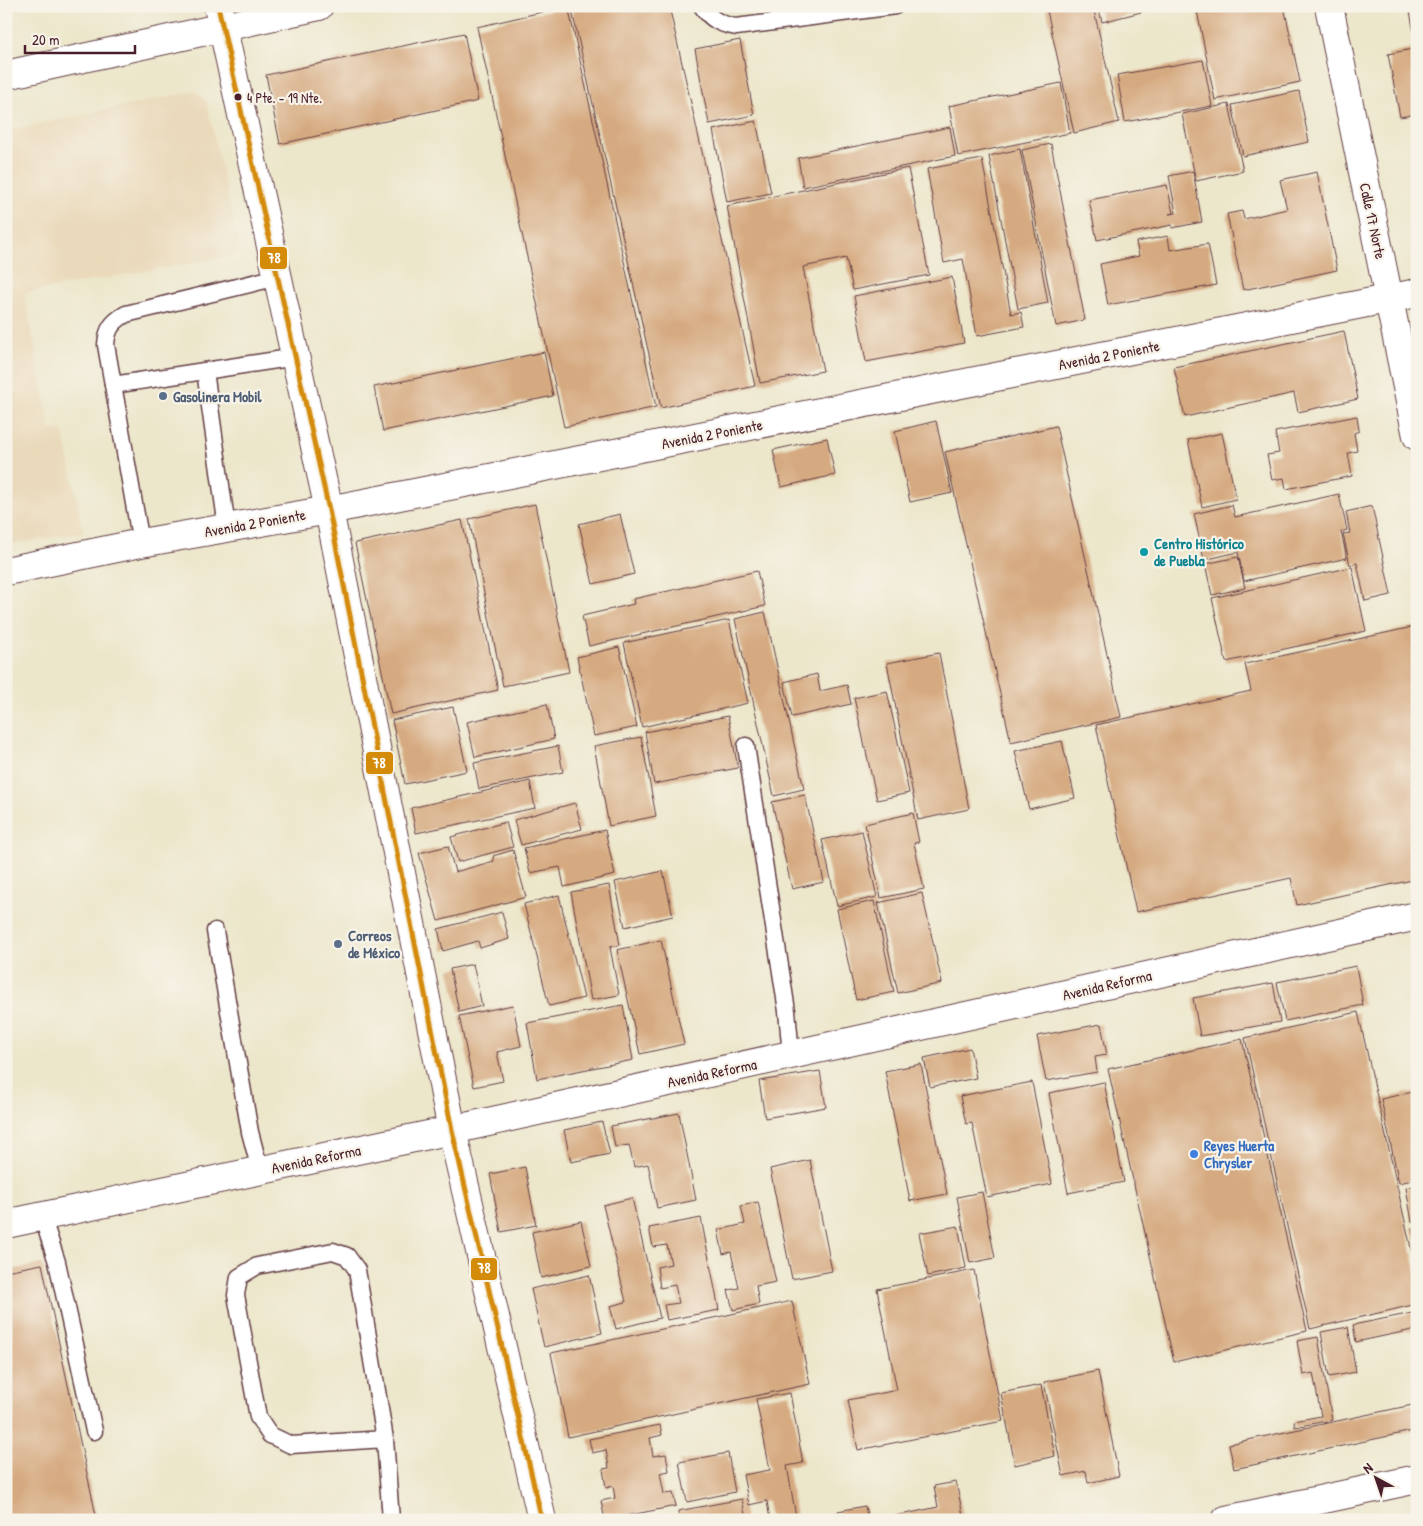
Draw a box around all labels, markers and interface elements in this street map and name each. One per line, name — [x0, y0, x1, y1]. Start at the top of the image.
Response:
scale bar — [25, 22, 135, 54]
text: 20 m — [32, 29, 59, 50]
place label: 4 Pte. - 19 Nte. — [247, 88, 322, 107]
marker: 4 Pte. - 19 Nte. — [233, 92, 243, 102]
street label: Calle 17 Norte — [1355, 181, 1391, 261]
line badge: 78 — [259, 246, 288, 270]
text: 78 — [267, 248, 281, 267]
street label: Avenida 2 Poniente — [1057, 335, 1161, 375]
place label: Gasolinera Mobil — [173, 386, 263, 407]
marker: Gasolinera Mobil — [157, 390, 169, 402]
street label: Avenida 2 Poniente — [660, 414, 764, 454]
street label: Avenida 2 Poniente — [203, 504, 307, 542]
place label: Centro Histórico de Puebla — [1154, 533, 1244, 571]
marker: Centro Histórico de Puebla — [1138, 546, 1150, 558]
line badge: 78 — [365, 751, 394, 775]
text: 78 — [372, 753, 386, 772]
place label: Correos de México — [348, 925, 400, 963]
marker: Correos de México — [332, 938, 344, 950]
street label: Avenida Reforma — [1060, 965, 1154, 1005]
street label: Avenida Reforma — [665, 1053, 759, 1093]
place label: Reyes Huerta Chrysler — [1204, 1135, 1274, 1174]
street label: Avenida Reforma — [269, 1139, 363, 1179]
marker: Reyes Huerta Chrysler — [1188, 1148, 1200, 1160]
line badge: 78 — [470, 1257, 498, 1281]
text: 78 — [477, 1258, 491, 1277]
north arrow — [1350, 1454, 1400, 1504]
text: N — [1358, 1458, 1377, 1477]

